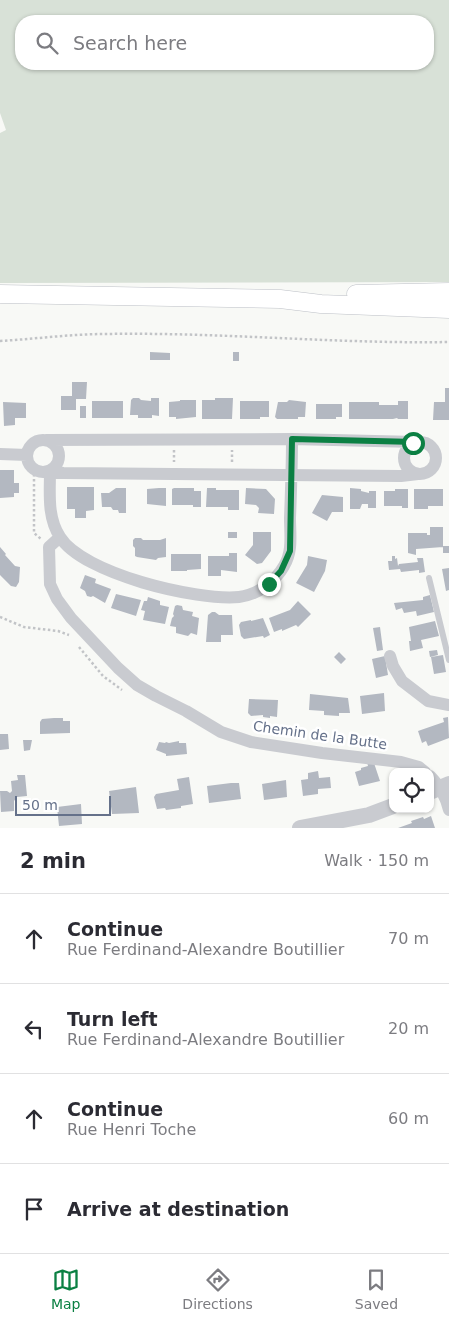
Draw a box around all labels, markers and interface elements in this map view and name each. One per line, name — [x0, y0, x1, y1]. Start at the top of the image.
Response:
search box — [15, 15, 434, 70]
icon: search — [33, 29, 61, 57]
text: Search here — [73, 32, 187, 54]
route start — [402, 432, 425, 455]
route end — [258, 573, 281, 596]
street label: Chemin de la Butte — [252, 718, 388, 752]
map controls — [389, 768, 434, 813]
button: locate — [389, 768, 434, 813]
scale bar — [15, 793, 111, 816]
text: 50 m — [22, 797, 58, 813]
text: 2 min — [20, 849, 86, 873]
text: Walk · 150 m — [324, 851, 429, 870]
text: Continue — [67, 918, 163, 940]
icon: ahead — [20, 925, 48, 953]
text: 70 m — [388, 929, 429, 948]
text: Rue Ferdinand-Alexandre Boutillier — [67, 940, 344, 959]
text: Turn left — [67, 1008, 158, 1030]
icon: left — [20, 1015, 48, 1043]
text: 20 m — [388, 1019, 429, 1038]
text: Rue Ferdinand-Alexandre Boutillier — [67, 1030, 344, 1049]
text: Continue — [67, 1098, 163, 1120]
icon: ahead — [20, 1105, 48, 1133]
text: 60 m — [388, 1109, 429, 1128]
text: Rue Henri Toche — [67, 1120, 196, 1139]
icon: arrive — [20, 1195, 48, 1223]
text: Arrive at destination — [67, 1198, 289, 1220]
tab: Map — [51, 1266, 80, 1312]
tab: Directions — [182, 1266, 253, 1312]
tab: Saved — [355, 1266, 398, 1312]

